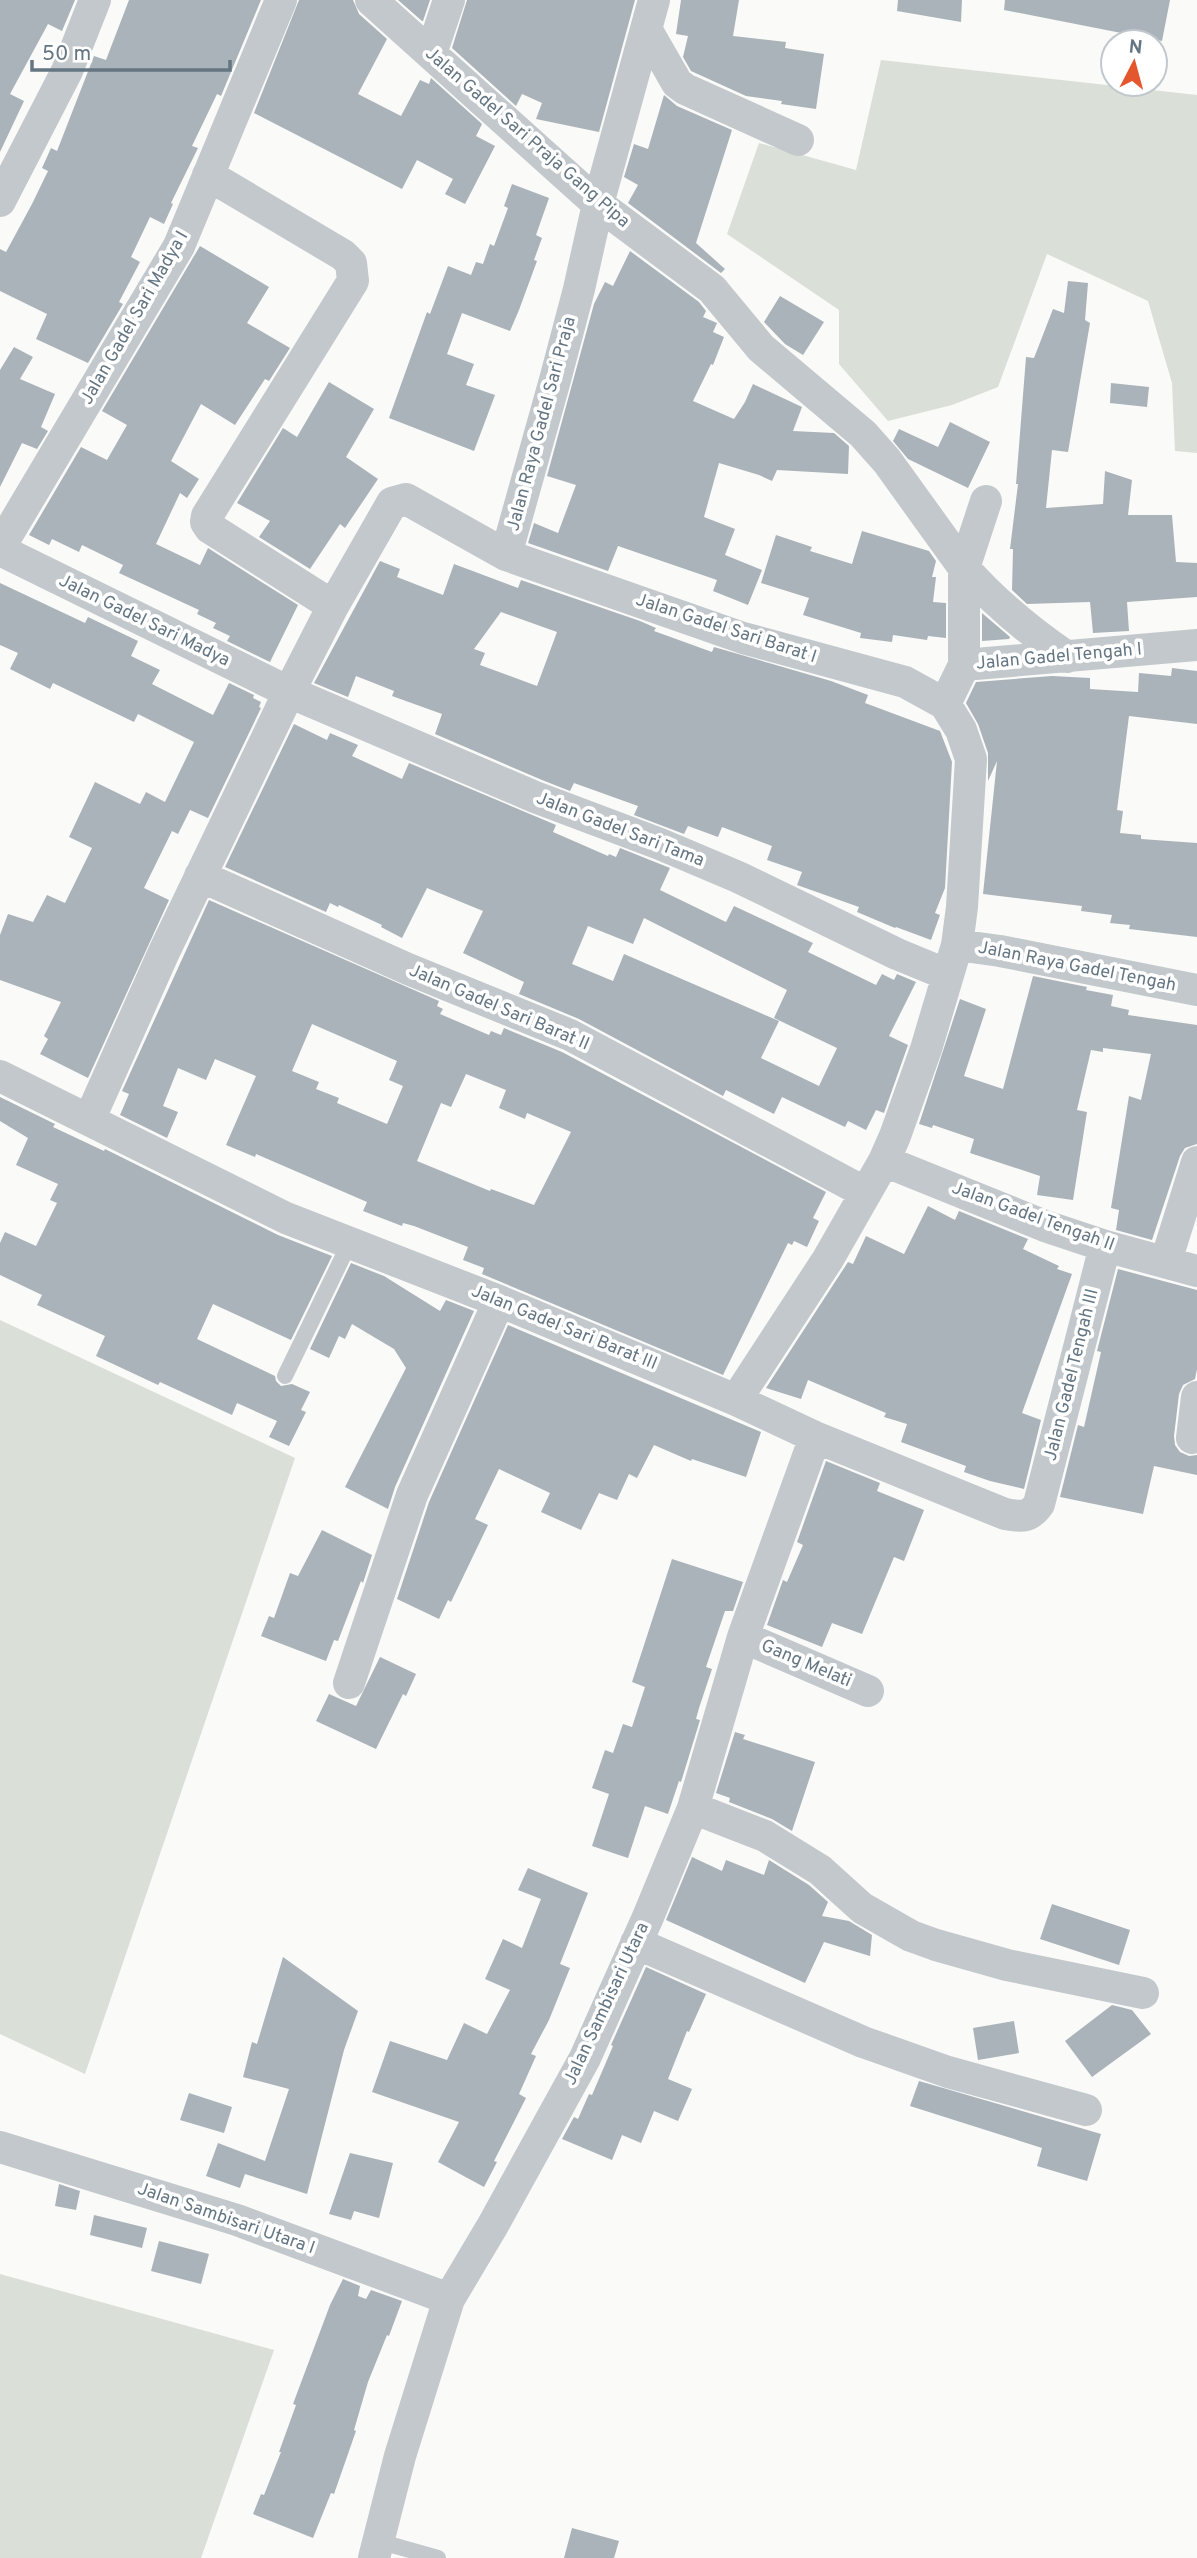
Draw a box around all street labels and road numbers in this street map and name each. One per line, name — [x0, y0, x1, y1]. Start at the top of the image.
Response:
street label: Jalan Gadel Sari Praja Gang Pipa — [420, 43, 634, 233]
street label: Jalan Gadel Sari Madya I — [76, 227, 194, 409]
street label: Jalan Raya Gadel Sari Praja — [502, 314, 582, 534]
street label: Jalan Gadel Sari Madya — [55, 570, 233, 672]
street label: Jalan Gadel Sari Barat I — [633, 589, 819, 669]
street label: Jalan Gadel Tengah I — [975, 638, 1143, 676]
street label: Jalan Gadel Sari Tama — [533, 787, 707, 873]
street label: Jalan Raya Gadel Tengah — [976, 937, 1178, 997]
street label: Jalan Gadel Sari Barat II — [405, 960, 593, 1056]
street label: Jalan Gadel Tengah II — [948, 1177, 1118, 1257]
street label: Jalan Gadel Sari Barat III — [468, 1280, 660, 1376]
street label: Jalan Gadel Tengah III — [1039, 1287, 1105, 1463]
street label: Gang Melati — [757, 1635, 855, 1693]
street label: Jalan Sambisari Utara — [559, 1919, 655, 2089]
street label: Jalan Sambisari Utara I — [134, 2178, 318, 2260]

